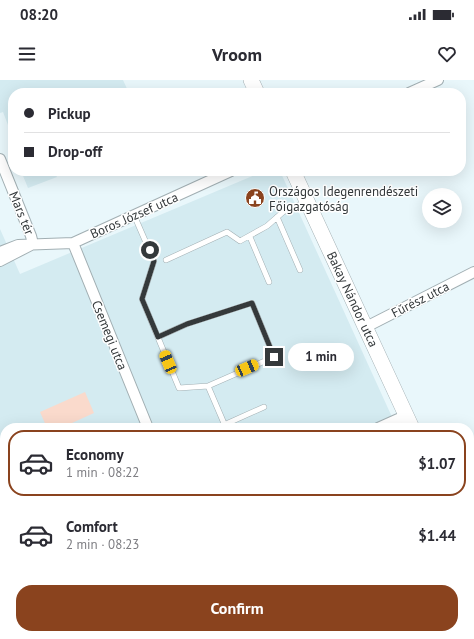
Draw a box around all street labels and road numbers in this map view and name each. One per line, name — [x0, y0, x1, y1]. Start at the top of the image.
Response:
street label: Boros József utca — [88, 188, 181, 242]
street label: Mars tér — [5, 189, 38, 238]
street label: Bakay Nándor utca — [323, 249, 382, 350]
street label: Fűrész utca — [388, 278, 452, 321]
street label: Csemegi utca — [88, 298, 131, 373]

